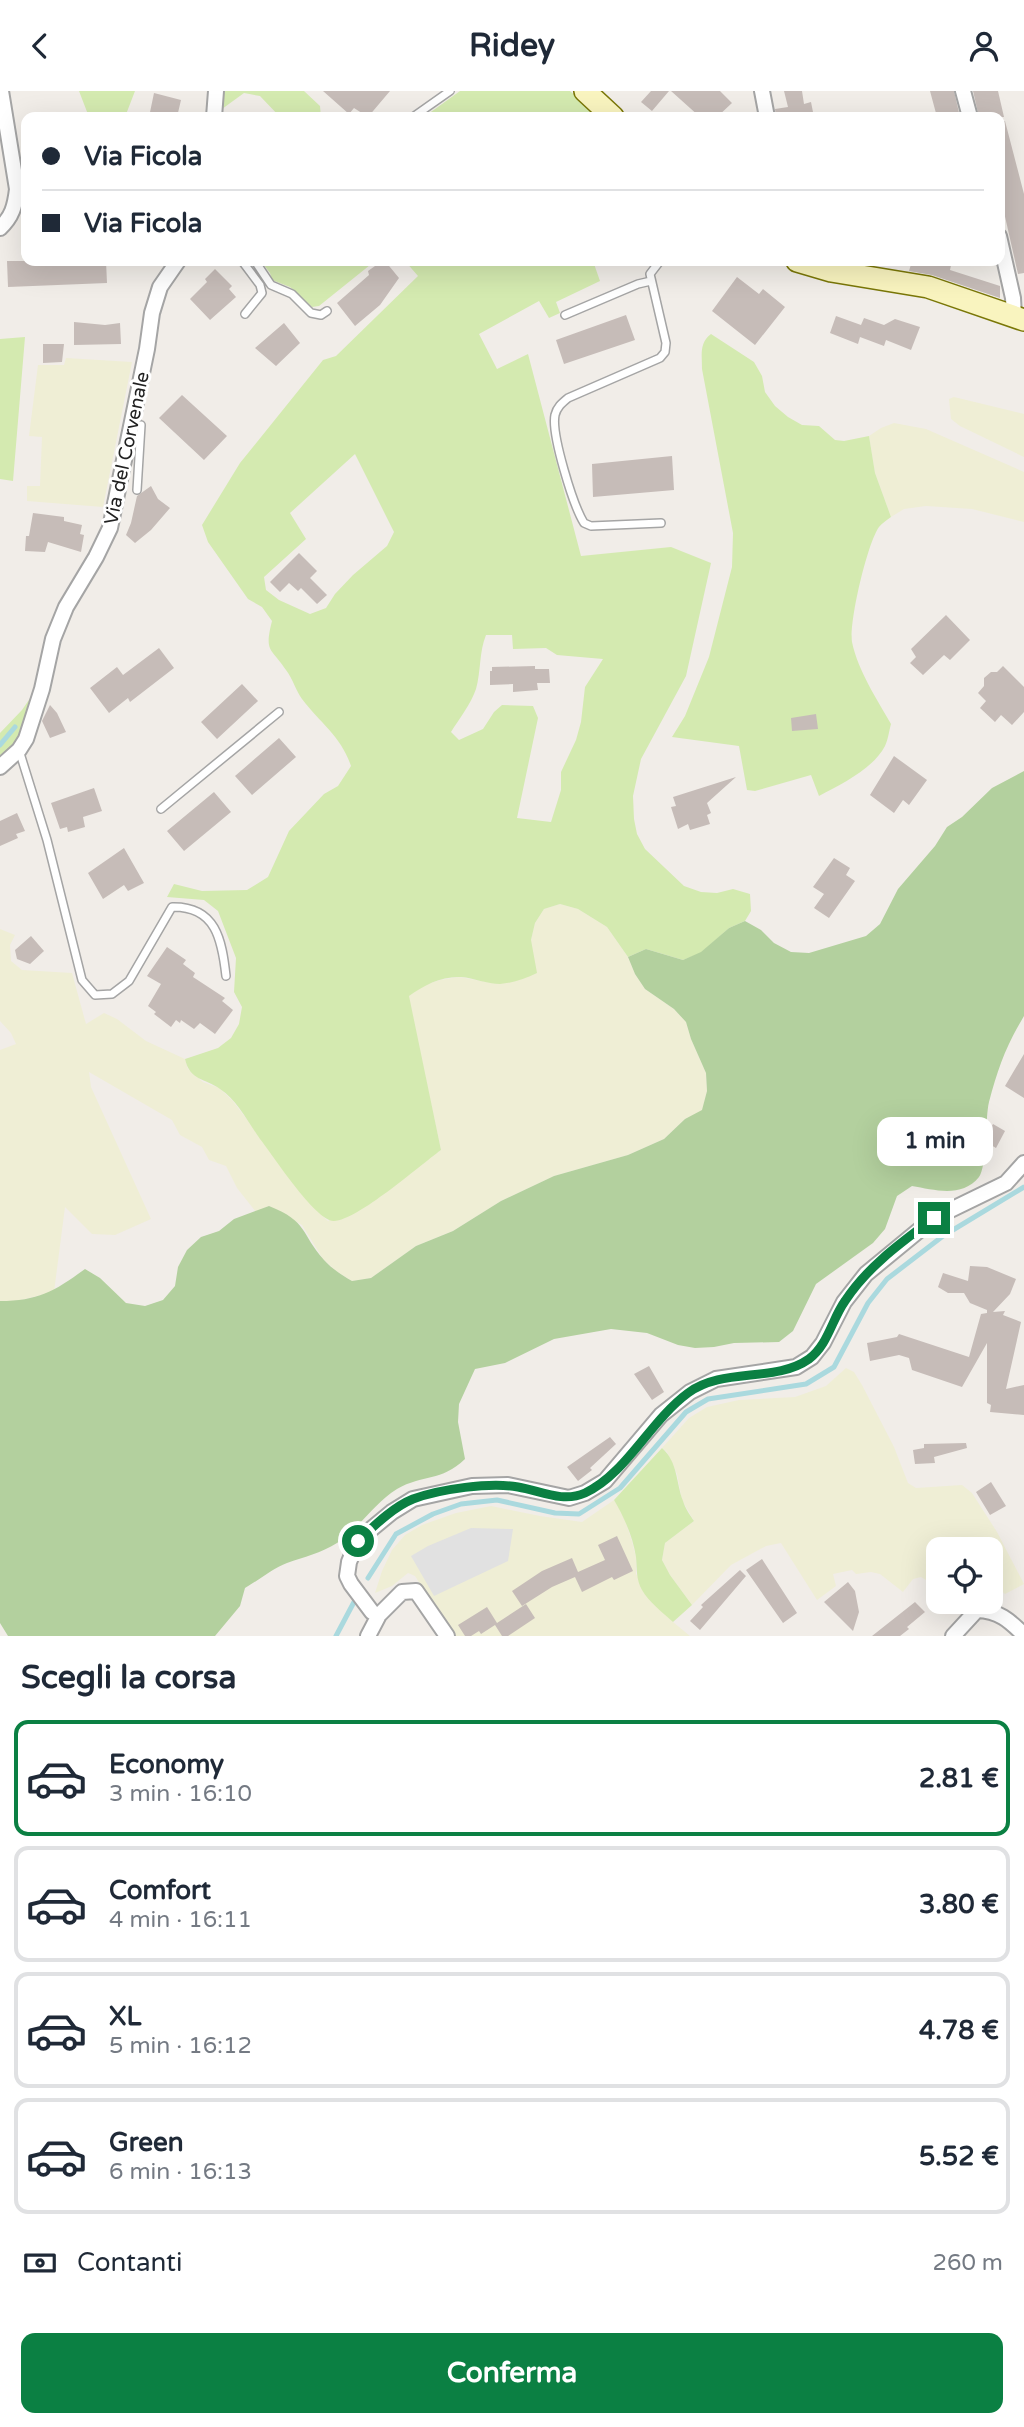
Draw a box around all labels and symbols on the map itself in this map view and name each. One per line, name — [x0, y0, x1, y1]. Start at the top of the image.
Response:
street label: Via del Corvenale — [100, 370, 154, 527]
callout: 1 min — [876, 1117, 992, 1165]
route end — [918, 1202, 950, 1234]
route start — [342, 1525, 374, 1557]

